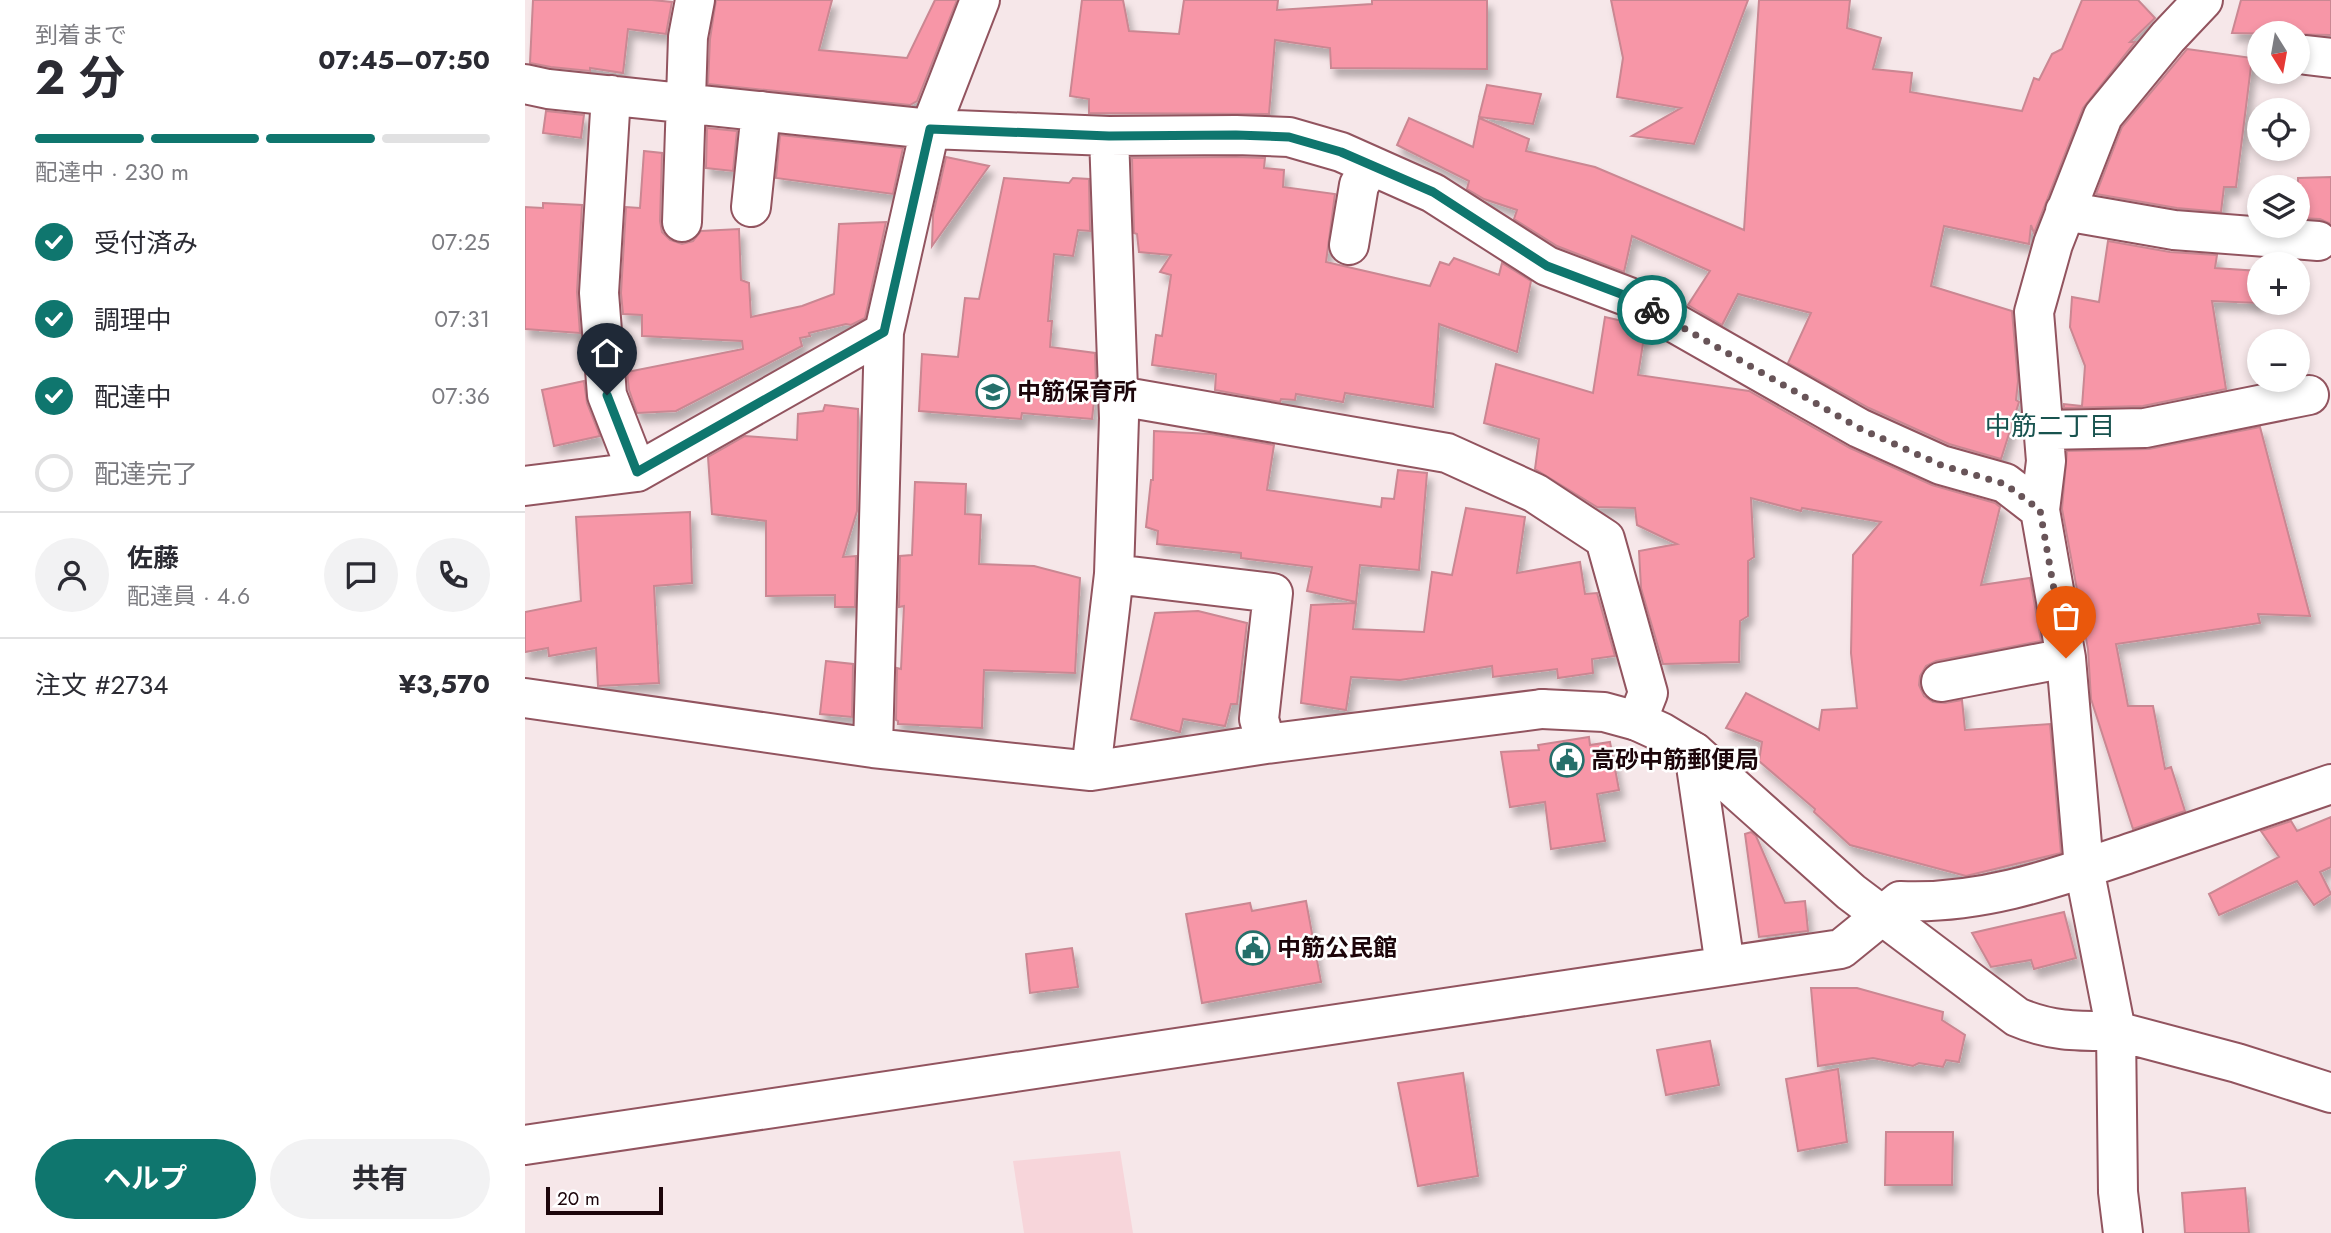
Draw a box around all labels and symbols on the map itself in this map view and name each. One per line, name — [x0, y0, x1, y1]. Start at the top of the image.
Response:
north arrow — [2247, 21, 2310, 84]
courier — [1617, 275, 1687, 345]
pin — [577, 323, 637, 395]
school or university icon: 中筋保育所 — [974, 373, 1012, 411]
place label: 中筋保育所 — [1017, 374, 1137, 409]
district label: 中筋二丁目 — [1985, 407, 2115, 445]
pin — [2036, 586, 2096, 658]
public building icon: 高砂中筋郵便局 — [1548, 741, 1586, 779]
place label: 高砂中筋郵便局 — [1591, 742, 1759, 777]
public building icon: 中筋公民館 — [1234, 929, 1272, 967]
place label: 中筋公民館 — [1277, 930, 1397, 965]
scale bar — [546, 1184, 663, 1216]

